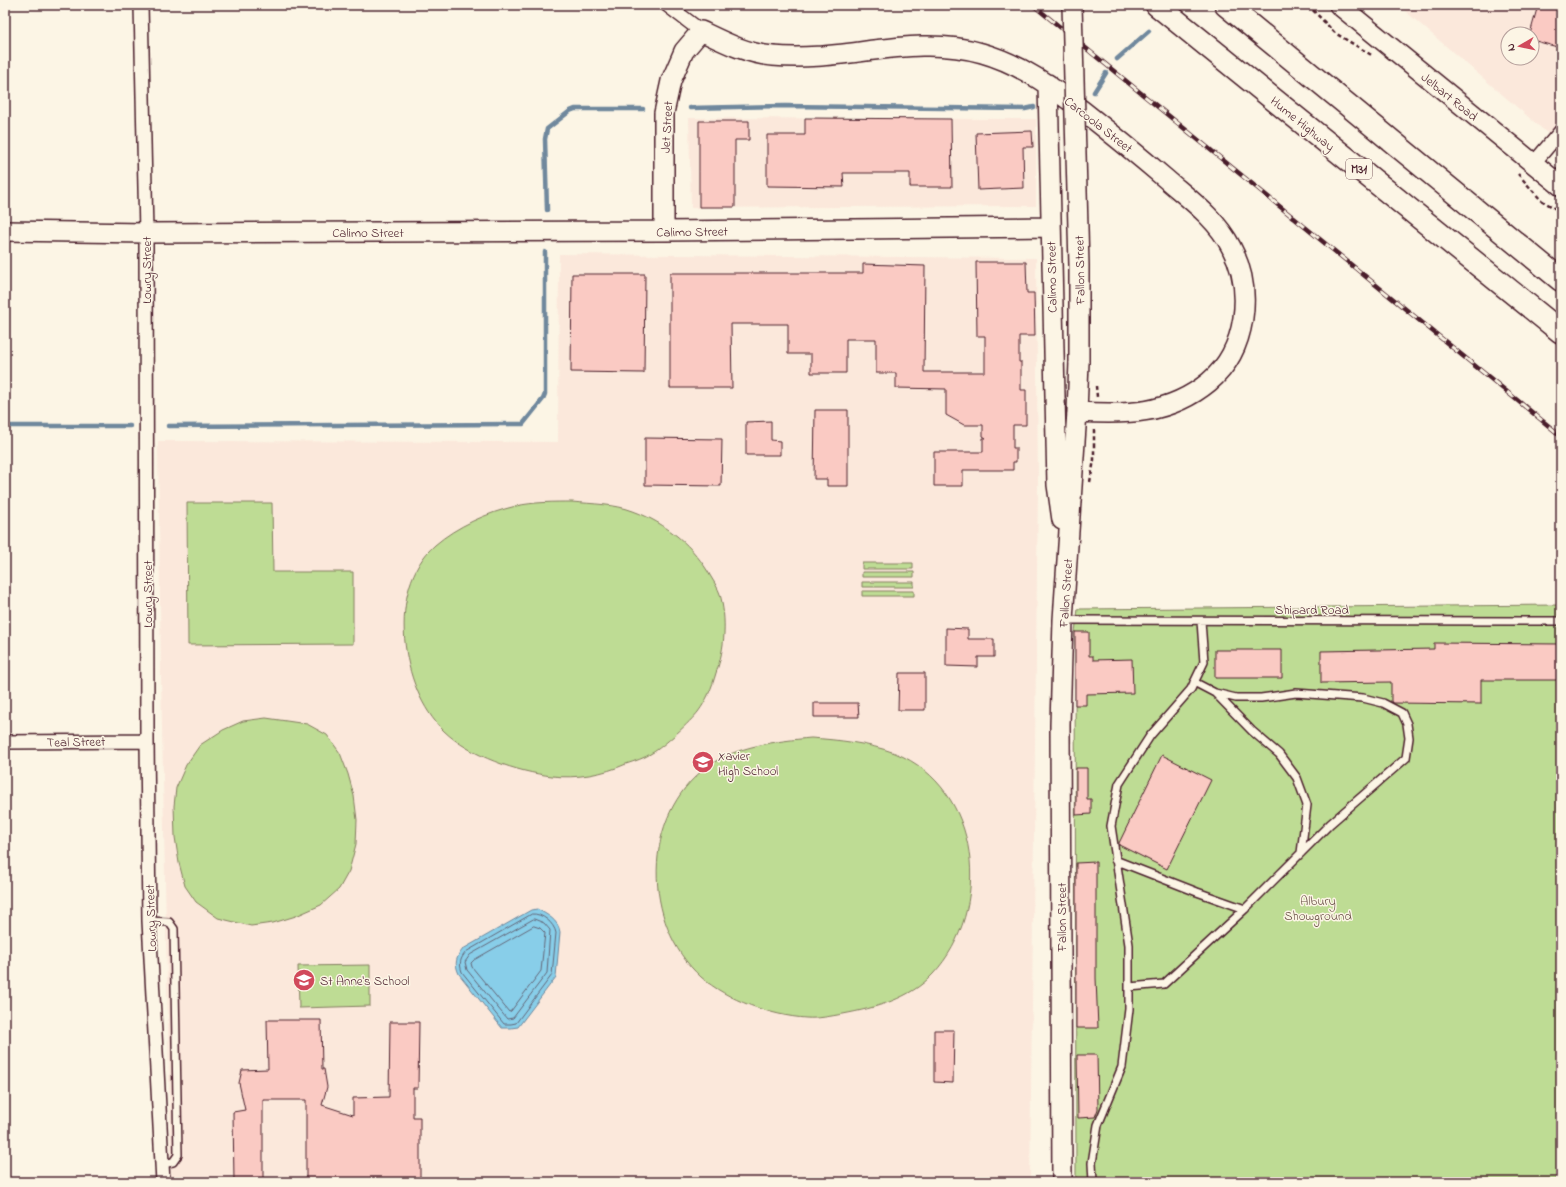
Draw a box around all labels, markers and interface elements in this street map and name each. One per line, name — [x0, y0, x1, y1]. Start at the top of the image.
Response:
north arrow — [1500, 26, 1540, 66]
text: N — [1503, 42, 1520, 52]
street label: Jelbart Road — [1417, 68, 1482, 126]
street label: Carcoola Street — [1060, 92, 1137, 158]
street label: Hume Highway — [1265, 92, 1338, 157]
street label: Jet Street — [657, 100, 678, 154]
road number: M31 — [1346, 159, 1372, 179]
street label: Calimo Street — [656, 222, 729, 243]
street label: Calimo Street — [332, 224, 404, 243]
street label: Fallon Street — [1070, 235, 1091, 306]
street label: Lowry Street — [138, 236, 158, 304]
street label: Calimo Street — [1042, 240, 1063, 313]
street label: Fallon Street — [1055, 557, 1078, 629]
street label: Lowry Street — [139, 560, 159, 628]
street label: Shipard Road — [1275, 601, 1350, 620]
street label: Teal Street — [47, 732, 106, 753]
place label: Xavier High School — [718, 747, 778, 782]
school or university icon: Xavier High School — [690, 749, 716, 775]
street label: Fallon Street — [1053, 882, 1072, 953]
street label: Lowry Street — [141, 883, 163, 952]
park label: Albury Showground — [1284, 892, 1352, 927]
school or university icon: St Anne's School — [291, 967, 317, 993]
place label: St Anne's School — [320, 972, 409, 991]

